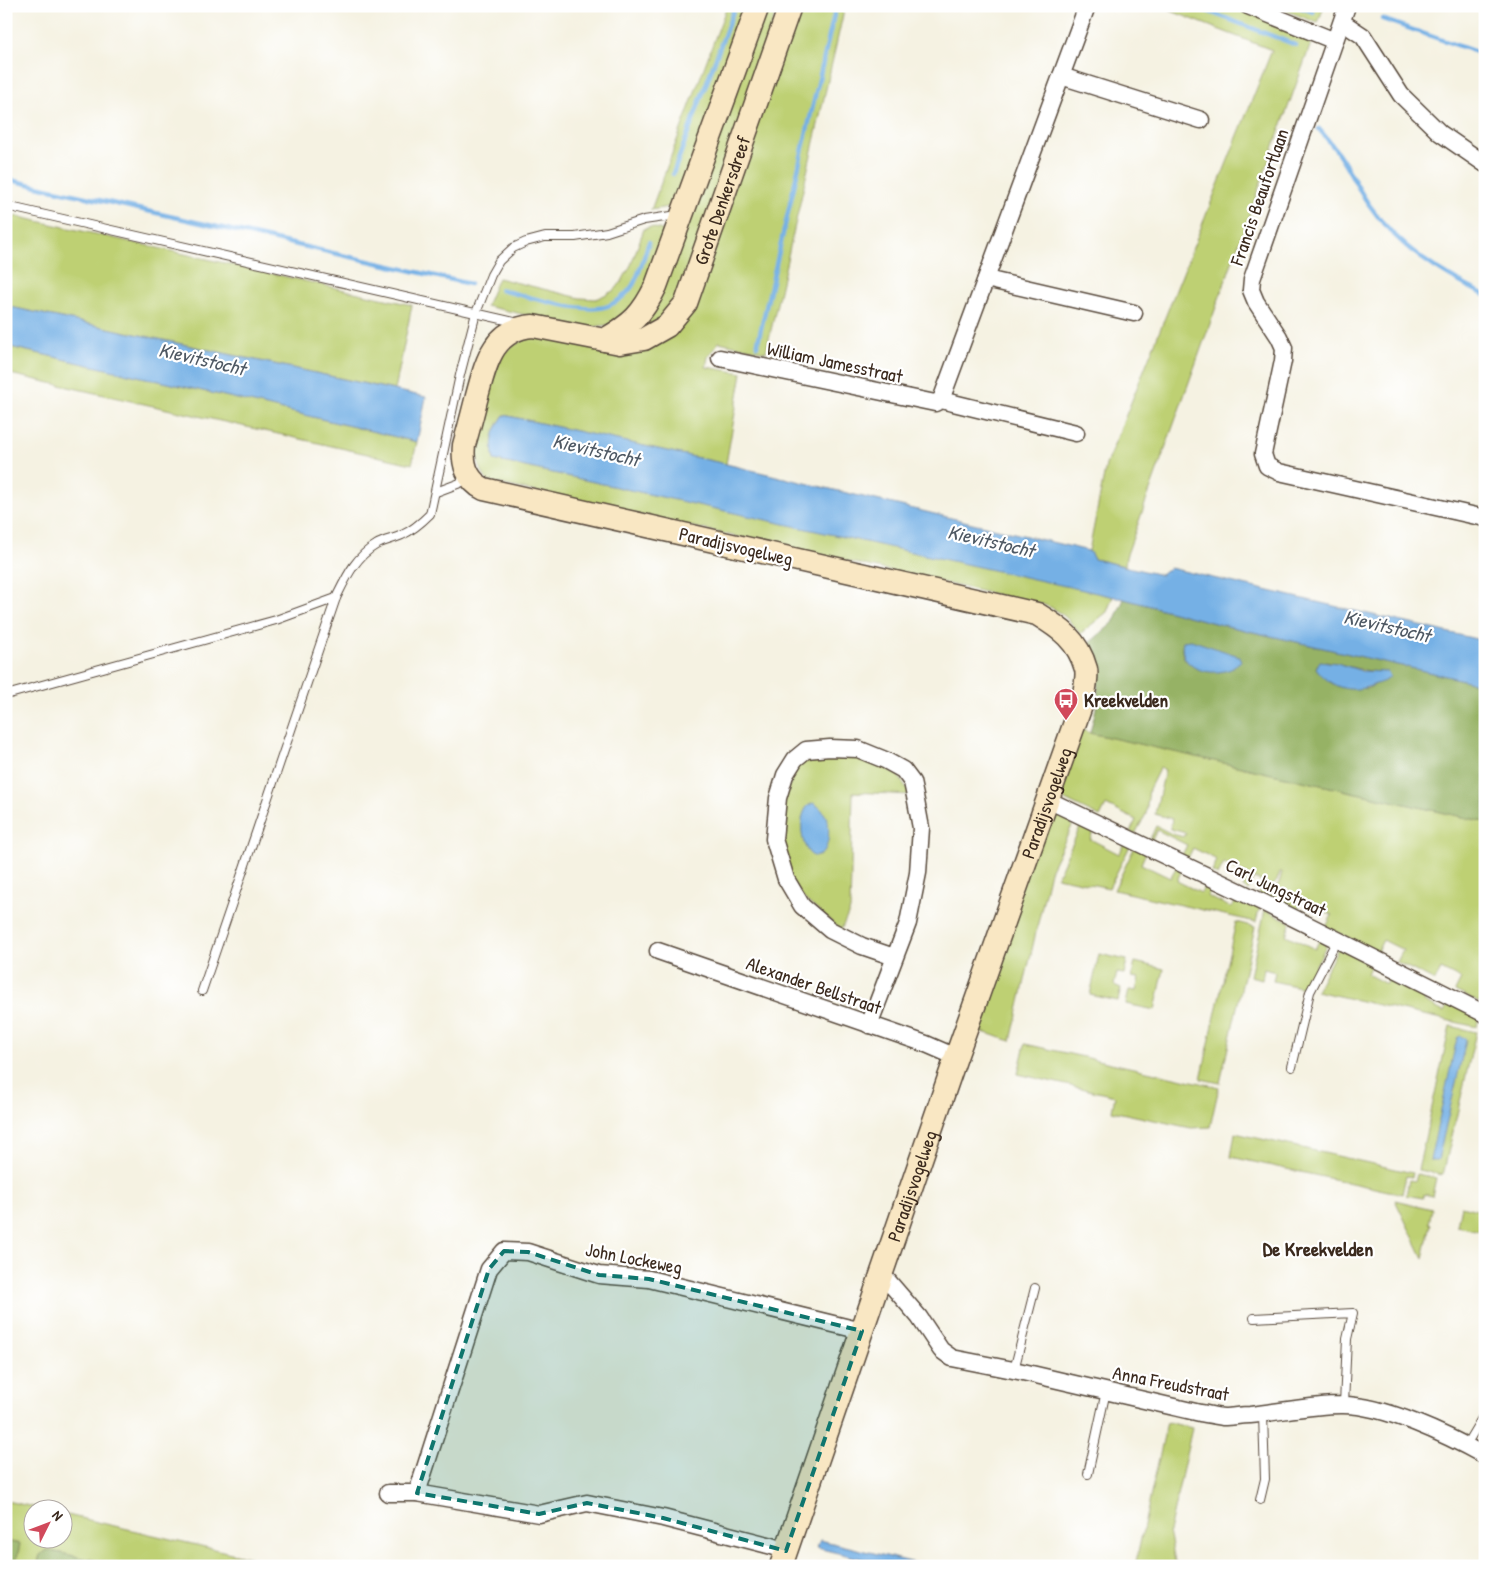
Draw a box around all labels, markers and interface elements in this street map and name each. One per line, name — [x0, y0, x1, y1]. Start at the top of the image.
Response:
street label: Francis Beaufortlaan — [1223, 125, 1295, 270]
street label: Grote Denkersdreef — [687, 132, 757, 268]
water label: Kievitstocht — [156, 335, 251, 382]
street label: William Jamesstraat — [765, 335, 906, 389]
water label: Kievitstocht — [550, 426, 645, 473]
water label: Kievitstocht — [945, 517, 1040, 564]
street label: Paradijsvogelweg — [677, 520, 795, 572]
water label: Kievitstocht — [1341, 602, 1436, 649]
bus stop icon: Kreekvelden — [1053, 687, 1079, 721]
place label: Kreekvelden — [1084, 687, 1168, 713]
street label: Paradijsvogelweg — [1015, 744, 1078, 862]
street label: Carl Jungstraat — [1221, 851, 1331, 923]
street label: Alexander Bellstraat — [743, 950, 885, 1020]
street label: Paradijsvogelweg — [881, 1127, 943, 1245]
district label: De Kreekvelden — [1263, 1235, 1373, 1262]
street label: John Lockeweg — [583, 1236, 685, 1280]
street label: Anna Freudstraat — [1111, 1359, 1232, 1407]
north arrow — [22, 1500, 72, 1550]
text: N — [48, 1506, 68, 1524]

